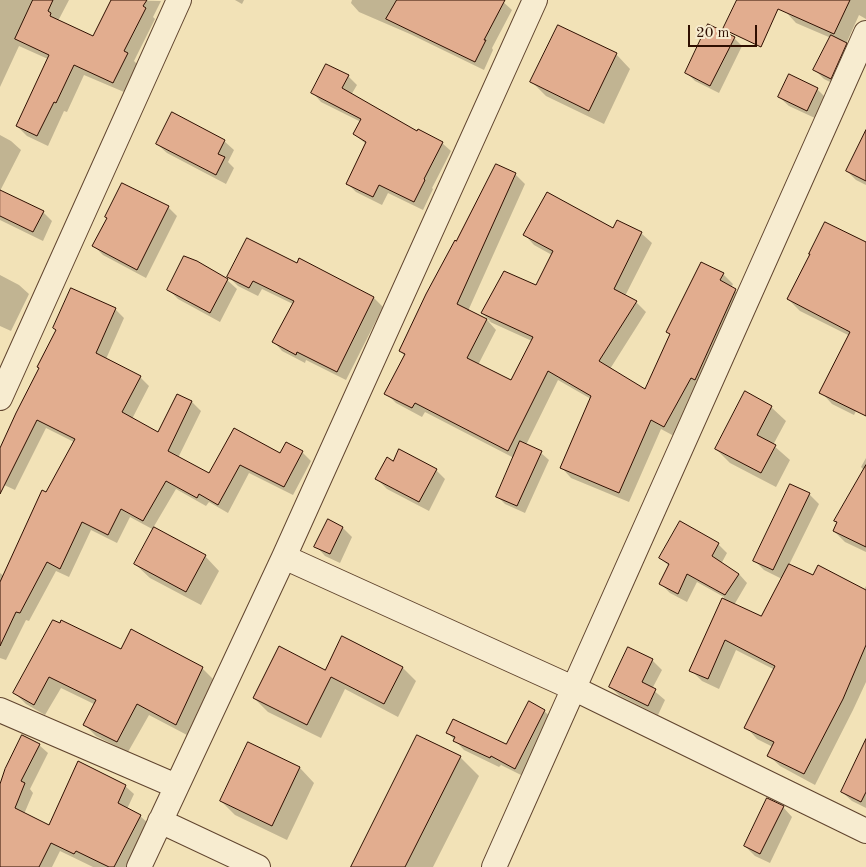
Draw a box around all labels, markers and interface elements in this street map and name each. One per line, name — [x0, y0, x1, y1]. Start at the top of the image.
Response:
scale bar — [691, 15, 760, 47]
text: 20 m — [696, 26, 730, 41]

